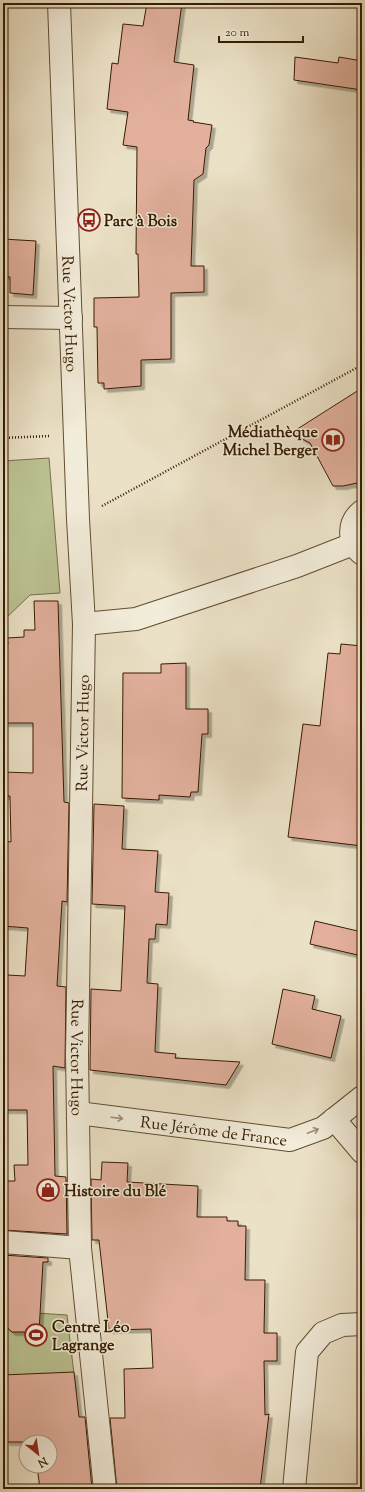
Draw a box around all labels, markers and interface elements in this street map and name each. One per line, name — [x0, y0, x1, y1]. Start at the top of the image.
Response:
scale bar — [219, 18, 303, 44]
text: 20 m — [225, 24, 250, 42]
bus stop icon: Parc à Bois — [76, 207, 102, 233]
place label: Parc à Bois — [104, 211, 177, 234]
street label: Rue Victor Hugo — [54, 255, 82, 373]
place label: Médiathèque Michel Berger — [222, 422, 319, 463]
library icon: Médiathèque Michel Berger — [320, 427, 346, 453]
street label: Rue Victor Hugo — [72, 674, 97, 792]
street label: Rue Victor Hugo — [63, 999, 87, 1116]
street label: Rue Jérôme de France — [139, 1112, 288, 1154]
one-way arrow — [110, 1114, 123, 1122]
one-way arrow — [307, 1127, 319, 1135]
shop icon: Histoire du Blé — [35, 1177, 61, 1203]
place label: Histoire du Blé — [64, 1181, 167, 1204]
place label: Centre Léo Lagrange — [52, 1317, 130, 1358]
sports icon: Centre Léo Lagrange — [23, 1322, 49, 1348]
north arrow — [18, 1434, 58, 1474]
text: N — [35, 1452, 51, 1471]

